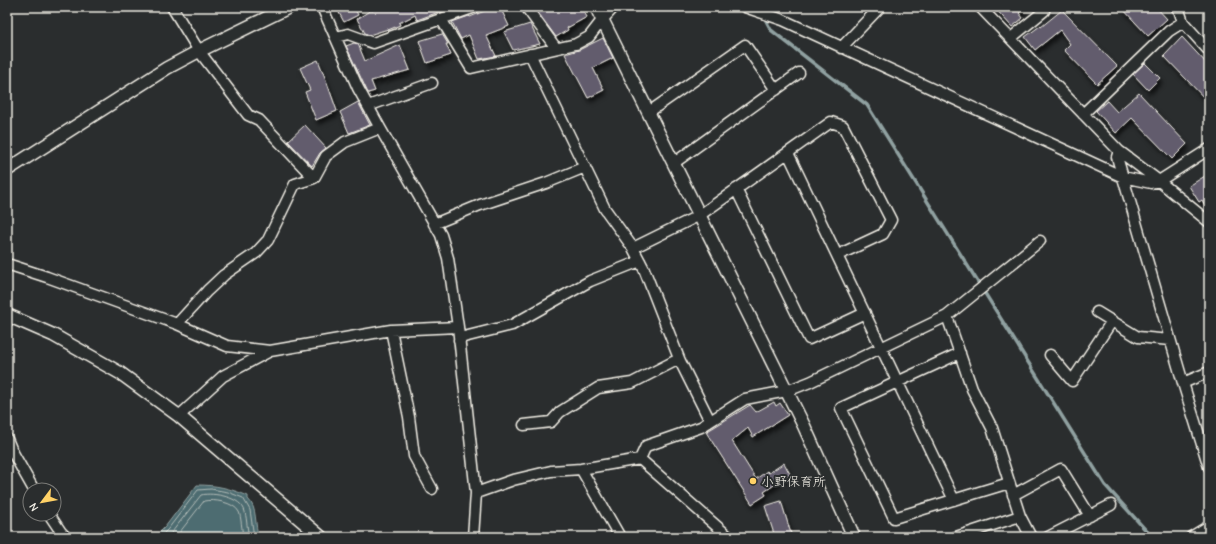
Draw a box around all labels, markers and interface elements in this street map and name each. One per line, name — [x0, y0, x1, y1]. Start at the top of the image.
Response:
place label: 小野保育所 — [761, 474, 826, 489]
marker: 小野保育所 — [748, 476, 758, 486]
north arrow — [22, 482, 62, 522]
text: N — [27, 501, 41, 514]

